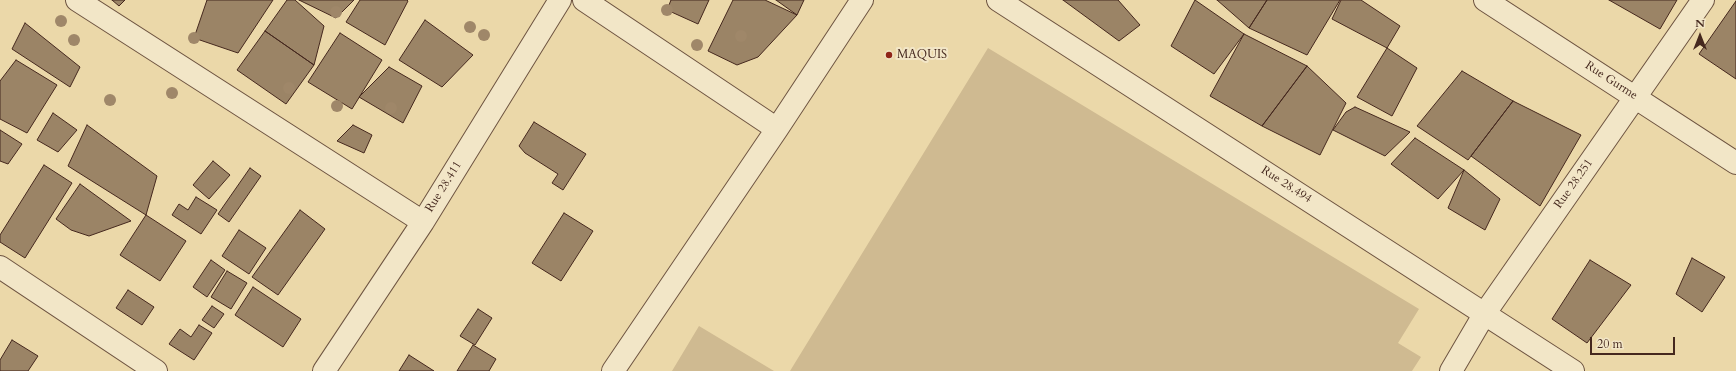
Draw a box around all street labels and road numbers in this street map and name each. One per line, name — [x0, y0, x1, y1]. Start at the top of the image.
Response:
street label: Rue Gurme — [1582, 59, 1640, 103]
street label: Rue 28.251 — [1552, 156, 1596, 212]
street label: Rue 28.411 — [423, 159, 465, 215]
street label: Rue 28.494 — [1258, 163, 1314, 207]

